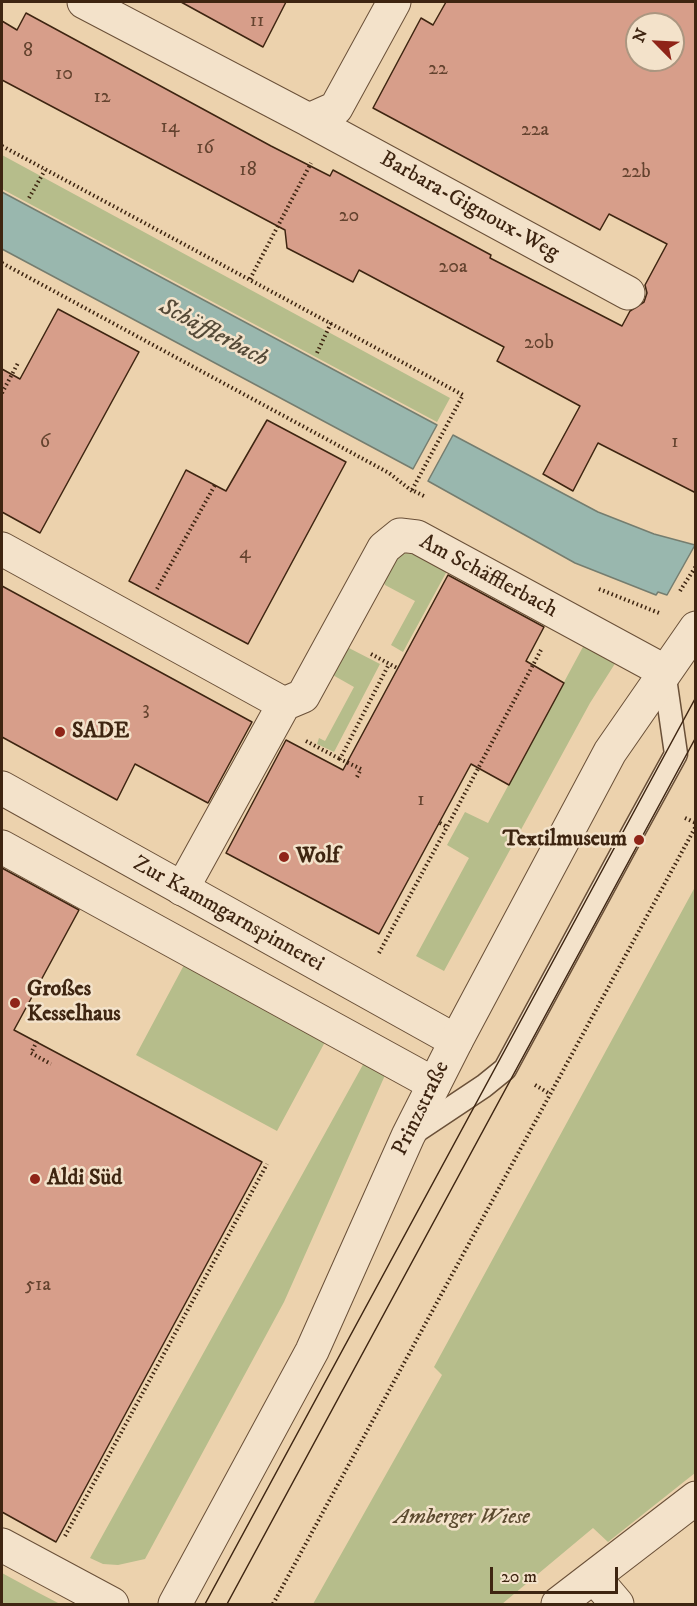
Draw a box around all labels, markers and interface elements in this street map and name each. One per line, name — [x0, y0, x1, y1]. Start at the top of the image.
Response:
house number: 11 — [250, 10, 264, 34]
north arrow — [625, 12, 685, 72]
text: N — [629, 25, 652, 46]
house number: 8 — [23, 40, 33, 64]
house number: 22 — [428, 58, 448, 82]
house number: 10 — [55, 63, 73, 87]
house number: 12 — [93, 86, 111, 110]
house number: 14 — [161, 116, 179, 140]
house number: 22a — [521, 119, 549, 143]
house number: 16 — [196, 137, 214, 161]
street label: Barbara-Gignoux-Weg — [375, 147, 563, 267]
house number: 18 — [239, 159, 257, 183]
house number: 22b — [621, 161, 651, 185]
house number: 20 — [339, 205, 359, 229]
house number: 20a — [438, 256, 468, 280]
water label: Schäfflerbach — [154, 293, 272, 375]
house number: 20b — [524, 332, 554, 356]
house number: 6 — [40, 431, 50, 455]
house number: 1 — [671, 431, 679, 455]
street label: Am Schäfflerbach — [414, 530, 562, 624]
house number: 4 — [239, 542, 251, 566]
house number: 3 — [142, 698, 150, 722]
place label: SADE — [72, 719, 129, 745]
marker: SADE — [53, 725, 67, 739]
house number: 1 — [417, 789, 425, 813]
place label: Textilmuseum — [503, 827, 627, 853]
marker: Textilmuseum — [632, 833, 646, 847]
place label: Wolf — [296, 844, 339, 870]
marker: Wolf — [277, 850, 291, 864]
street label: Zur Kammgarnspinnerei — [128, 852, 328, 978]
place label: Großes Kesselhaus — [27, 977, 121, 1028]
marker: Großes Kesselhaus — [8, 996, 22, 1010]
street label: Prinzstraße — [388, 1057, 456, 1161]
place label: Aldi Süd — [47, 1166, 122, 1192]
marker: Aldi Süd — [28, 1172, 42, 1186]
house number: 51a — [25, 1274, 51, 1298]
park label: Amberger Wiese — [394, 1505, 530, 1531]
scale bar — [493, 1555, 620, 1593]
text: 20 m — [501, 1566, 537, 1588]

